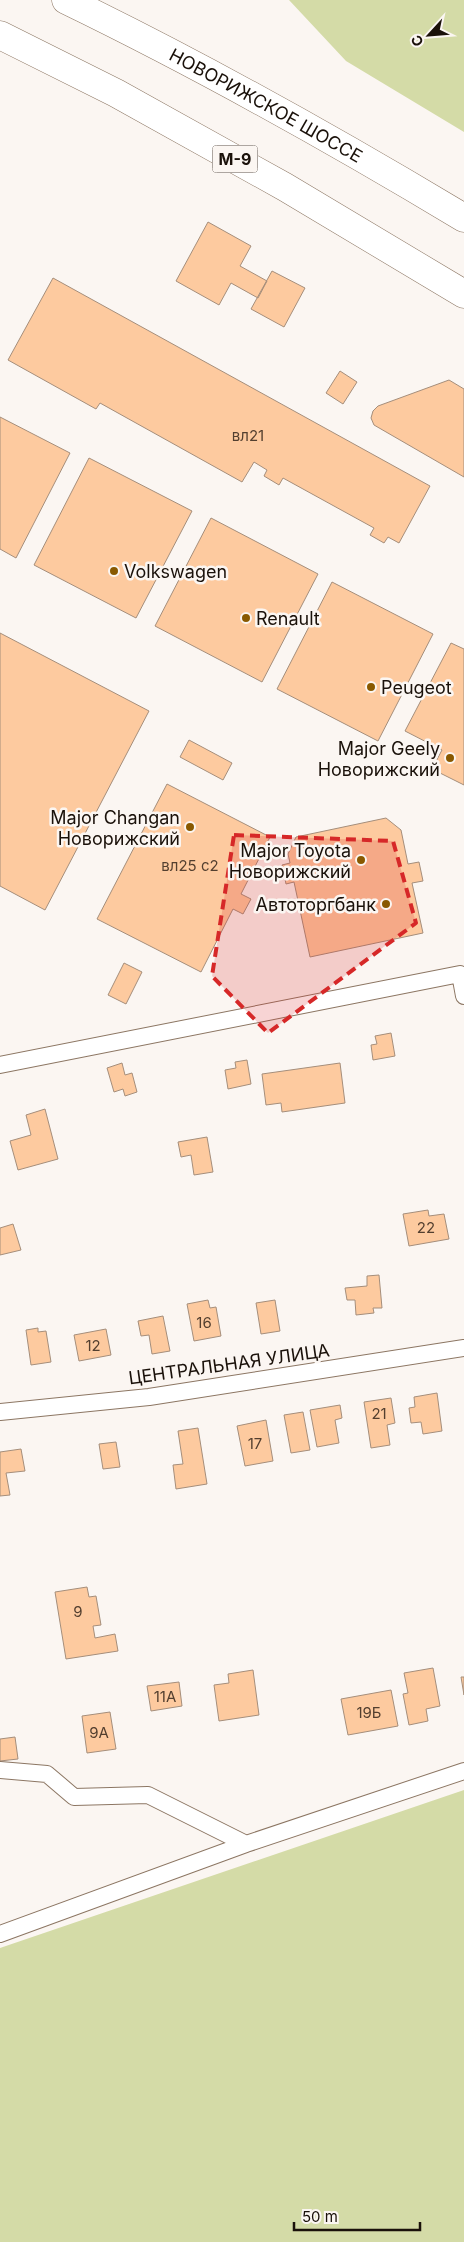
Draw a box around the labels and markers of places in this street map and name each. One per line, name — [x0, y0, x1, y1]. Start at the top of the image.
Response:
place label: Volkswagen — [124, 561, 227, 582]
marker: Volkswagen — [108, 565, 120, 577]
place label: Renault — [256, 608, 320, 629]
marker: Renault — [240, 612, 252, 624]
place label: Peugeot — [381, 677, 452, 698]
marker: Peugeot — [365, 681, 377, 693]
place label: Major Geely Новорижский — [318, 738, 440, 780]
marker: Major Geely Новорижский — [444, 752, 456, 764]
place label: Major Changan Новорижский — [50, 807, 180, 849]
marker: Major Changan Новорижский — [184, 821, 196, 833]
place label: Major Toyota Новорижский — [229, 840, 351, 882]
marker: Major Toyota Новорижский — [355, 854, 367, 866]
place label: Автоторгбанк — [256, 894, 376, 915]
marker: Автоторгбанк — [380, 898, 392, 910]

